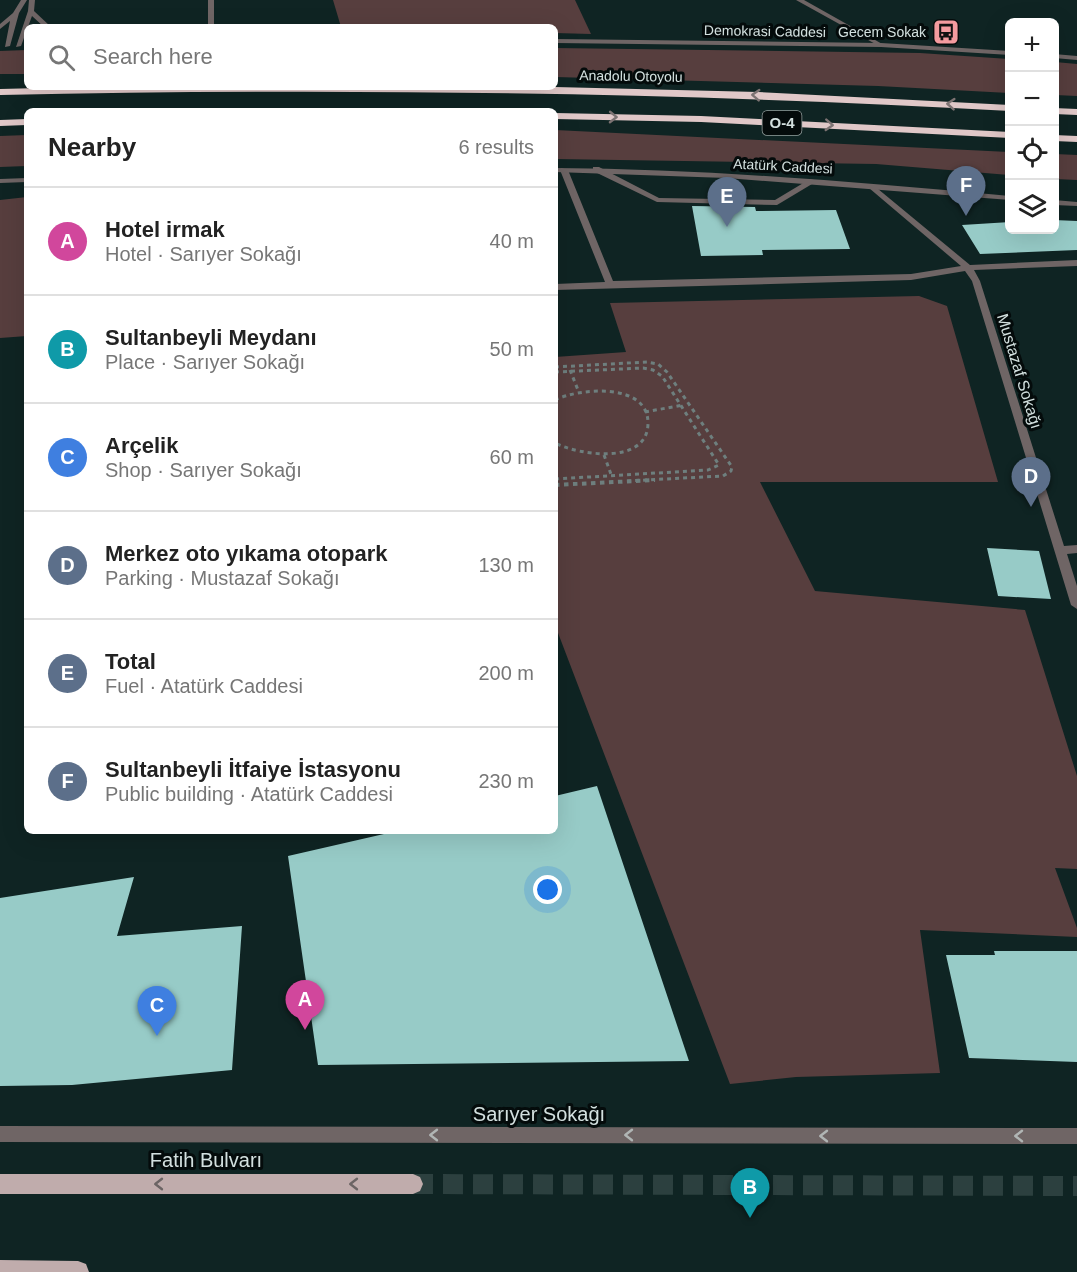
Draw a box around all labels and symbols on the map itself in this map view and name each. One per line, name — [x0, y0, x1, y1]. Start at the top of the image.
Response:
bus stop icon: Gecem Sokak — [931, 17, 961, 47]
street label: Demokrasi Caddesi — [704, 22, 826, 40]
place label: Gecem Sokak — [838, 24, 927, 40]
street label: Anadolu Otoyolu — [579, 67, 683, 85]
one-way arrow — [752, 88, 761, 101]
one-way arrow — [947, 98, 956, 111]
one-way arrow — [609, 111, 618, 123]
road number: O-4 — [762, 111, 802, 135]
one-way arrow — [825, 118, 834, 131]
street label: Atatürk Caddesi — [733, 155, 833, 177]
pin: F — [946, 166, 986, 216]
pin: E — [708, 178, 746, 227]
street label: Mustazaf Sokağı — [994, 312, 1045, 431]
pin: D — [1012, 458, 1050, 507]
your location — [533, 875, 562, 904]
pin: A — [286, 980, 324, 1030]
pin: C — [138, 986, 176, 1036]
street label: Sarıyer Sokağı — [473, 1103, 605, 1125]
one-way arrow — [429, 1129, 438, 1141]
one-way arrow — [624, 1129, 633, 1141]
one-way arrow — [819, 1130, 828, 1142]
one-way arrow — [1014, 1130, 1023, 1142]
street label: Fatih Bulvarı — [150, 1149, 262, 1171]
pin: B — [730, 1168, 770, 1218]
one-way arrow — [155, 1178, 164, 1190]
one-way arrow — [350, 1178, 359, 1190]

